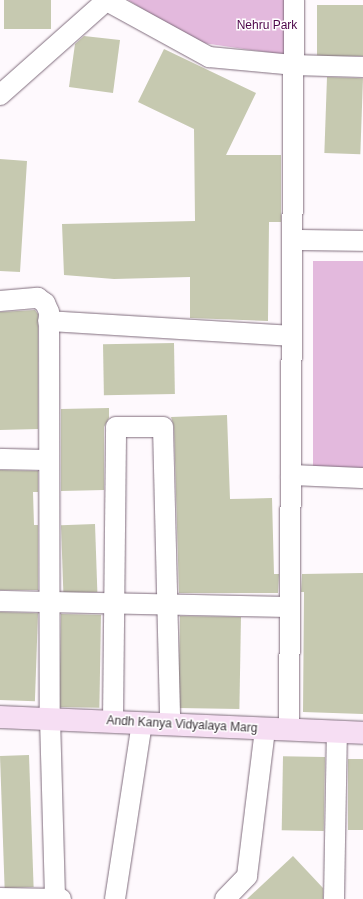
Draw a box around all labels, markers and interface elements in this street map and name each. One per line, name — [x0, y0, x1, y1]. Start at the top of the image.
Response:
park label: Nehru Park — [237, 19, 297, 33]
street label: Andh Kanya Vidyalaya Marg — [106, 714, 258, 736]

